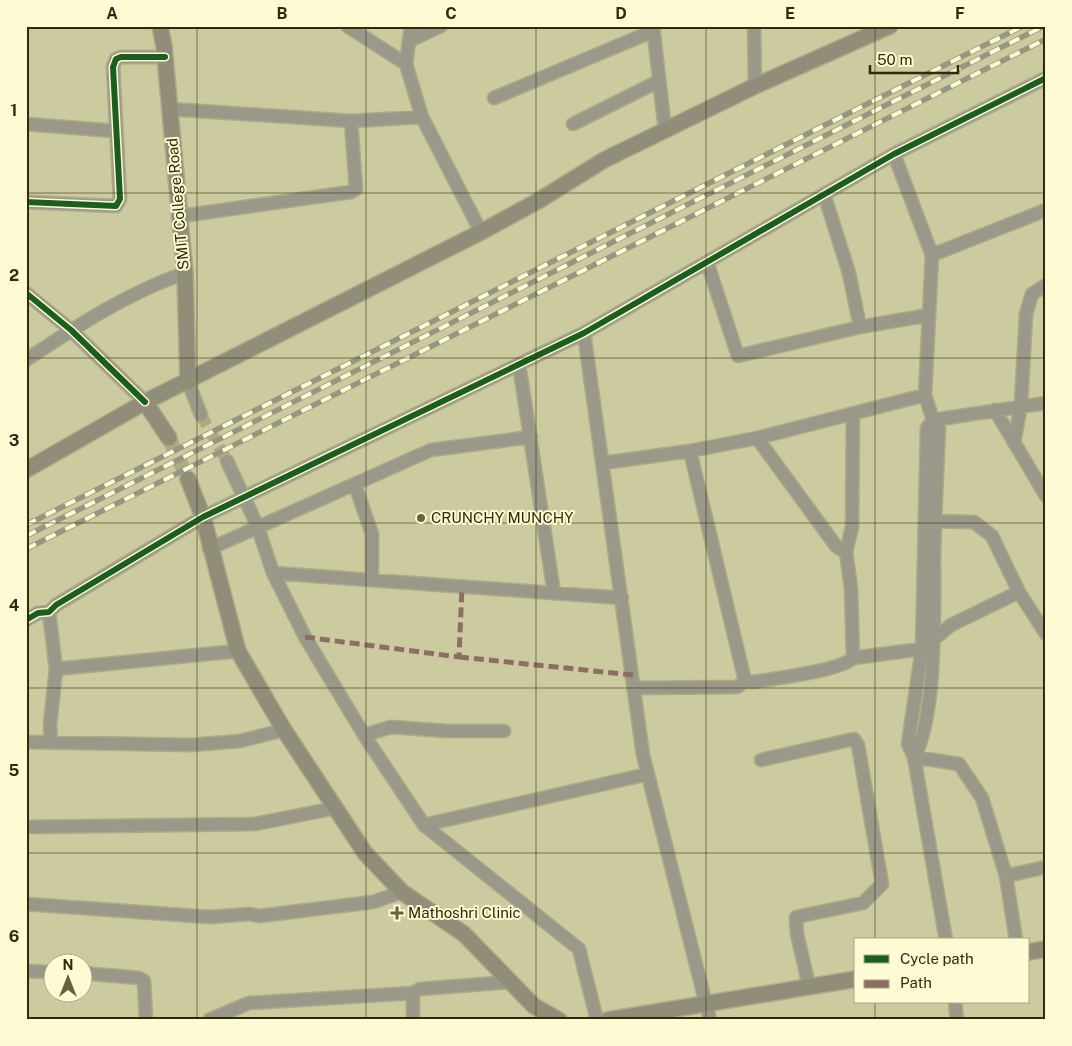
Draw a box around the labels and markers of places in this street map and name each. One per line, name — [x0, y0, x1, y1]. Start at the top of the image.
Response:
place label: CRUNCHY MUNCHY — [431, 509, 573, 526]
marker: CRUNCHY MUNCHY — [415, 512, 427, 524]
place label: Mathoshri Clinic — [408, 904, 521, 921]
marker: Mathoshri Clinic — [390, 906, 404, 920]

